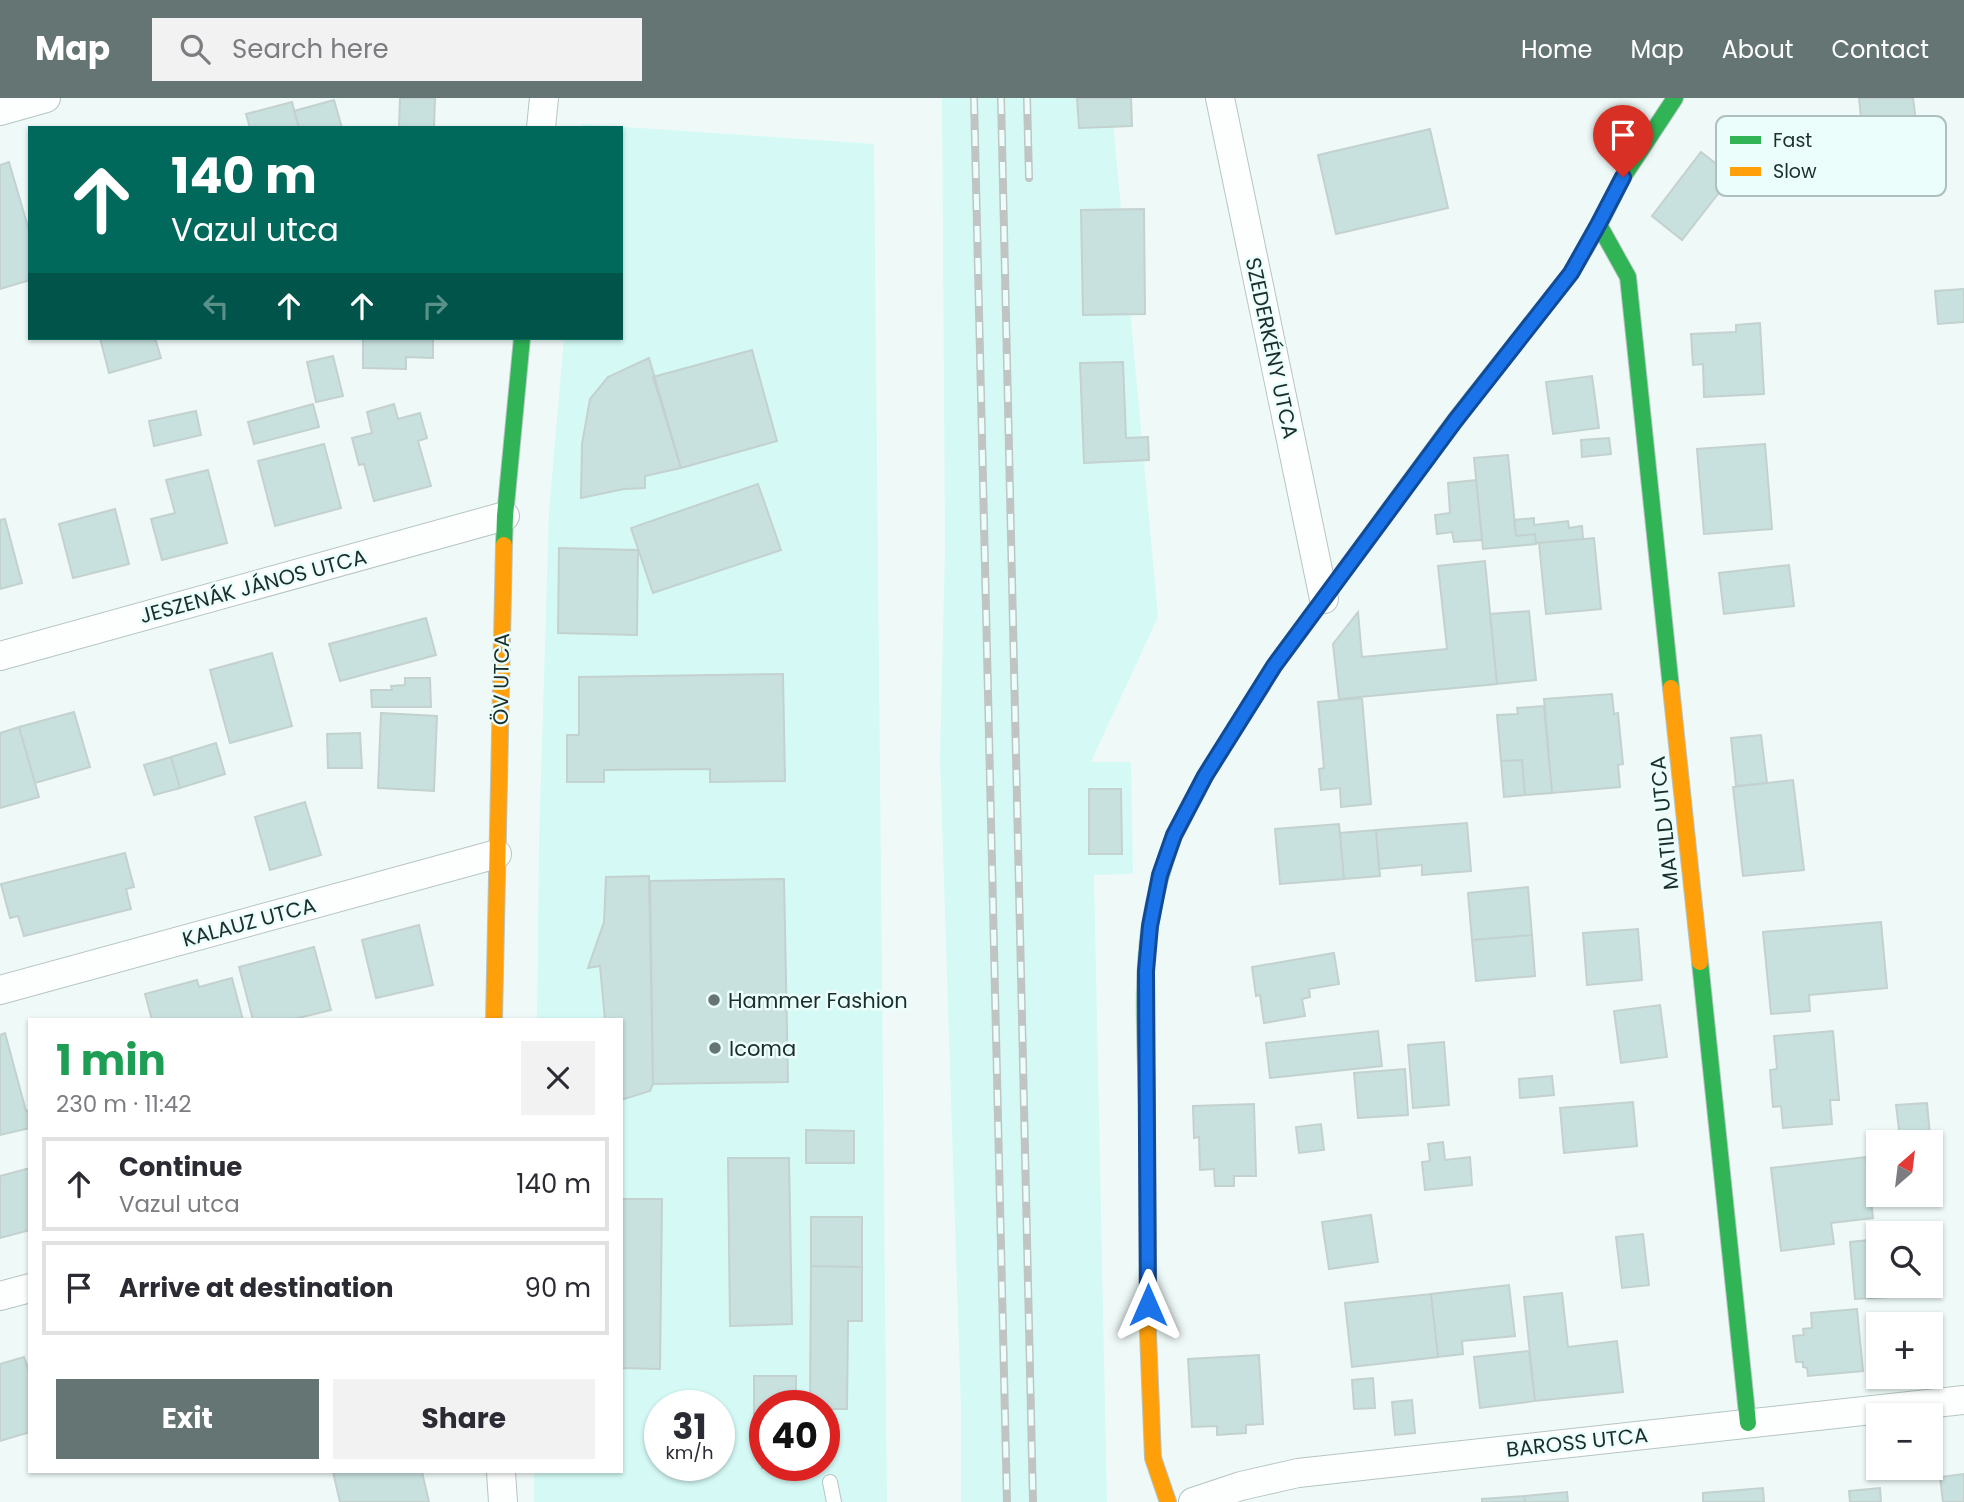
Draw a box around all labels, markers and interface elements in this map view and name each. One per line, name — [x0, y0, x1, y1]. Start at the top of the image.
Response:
search box — [152, 18, 642, 81]
text: Map — [35, 25, 110, 72]
icon: search — [176, 30, 214, 68]
text: Search here — [232, 31, 389, 67]
text: Home — [1521, 33, 1593, 66]
text: Map — [1631, 33, 1684, 66]
text: About — [1722, 33, 1793, 66]
text: Contact — [1831, 33, 1929, 66]
pin — [1593, 105, 1653, 177]
icon: arrive — [1604, 116, 1642, 154]
legend — [1716, 116, 1946, 196]
text: Fast — [1773, 127, 1812, 154]
text: 140 m — [171, 142, 317, 210]
icon: ahead — [56, 154, 147, 245]
text: Slow — [1773, 158, 1817, 185]
text: Vazul utca — [171, 207, 339, 252]
street label: SZEDERKÉNY UTCA — [1239, 255, 1305, 441]
icon: left — [197, 287, 235, 325]
icon: ahead — [270, 287, 308, 325]
icon: ahead — [343, 287, 381, 325]
icon: right — [416, 287, 454, 325]
street label: JESZENÁK JÁNOS UTCA — [136, 542, 370, 630]
street label: ÖV UTCA — [486, 633, 516, 725]
street label: MATILD UTCA — [1643, 755, 1685, 891]
street label: KALAUZ UTCA — [179, 890, 319, 954]
place label: Hammer Fashion — [728, 986, 908, 1015]
marker: Hammer Fashion — [706, 992, 722, 1008]
text: 1 min — [56, 1031, 166, 1090]
place label: Icoma — [729, 1034, 796, 1063]
marker: Icoma — [707, 1040, 723, 1056]
button: close — [521, 1041, 595, 1115]
text: 230 m · 11:42 — [56, 1088, 192, 1120]
north arrow — [1866, 1130, 1942, 1208]
map controls — [1866, 1130, 1943, 1480]
text: Continue — [119, 1149, 242, 1185]
icon: ahead — [60, 1165, 98, 1203]
text: 140 m — [516, 1166, 591, 1202]
text: Vazul utca — [119, 1188, 240, 1220]
button: search — [1866, 1221, 1943, 1298]
position arrow — [1111, 1268, 1185, 1342]
icon: arrive — [60, 1269, 98, 1307]
text: Arrive at destination — [119, 1270, 394, 1306]
text: 90 m — [525, 1270, 591, 1306]
button: + — [1866, 1312, 1943, 1389]
button: Exit — [56, 1379, 319, 1459]
button: Share — [333, 1379, 595, 1459]
speed limit sign: 40 — [749, 1390, 840, 1481]
text: 31 — [672, 1402, 707, 1451]
button: − — [1866, 1403, 1943, 1480]
street label: BAROSS UTCA — [1505, 1420, 1649, 1464]
text: km/h — [666, 1440, 713, 1465]

